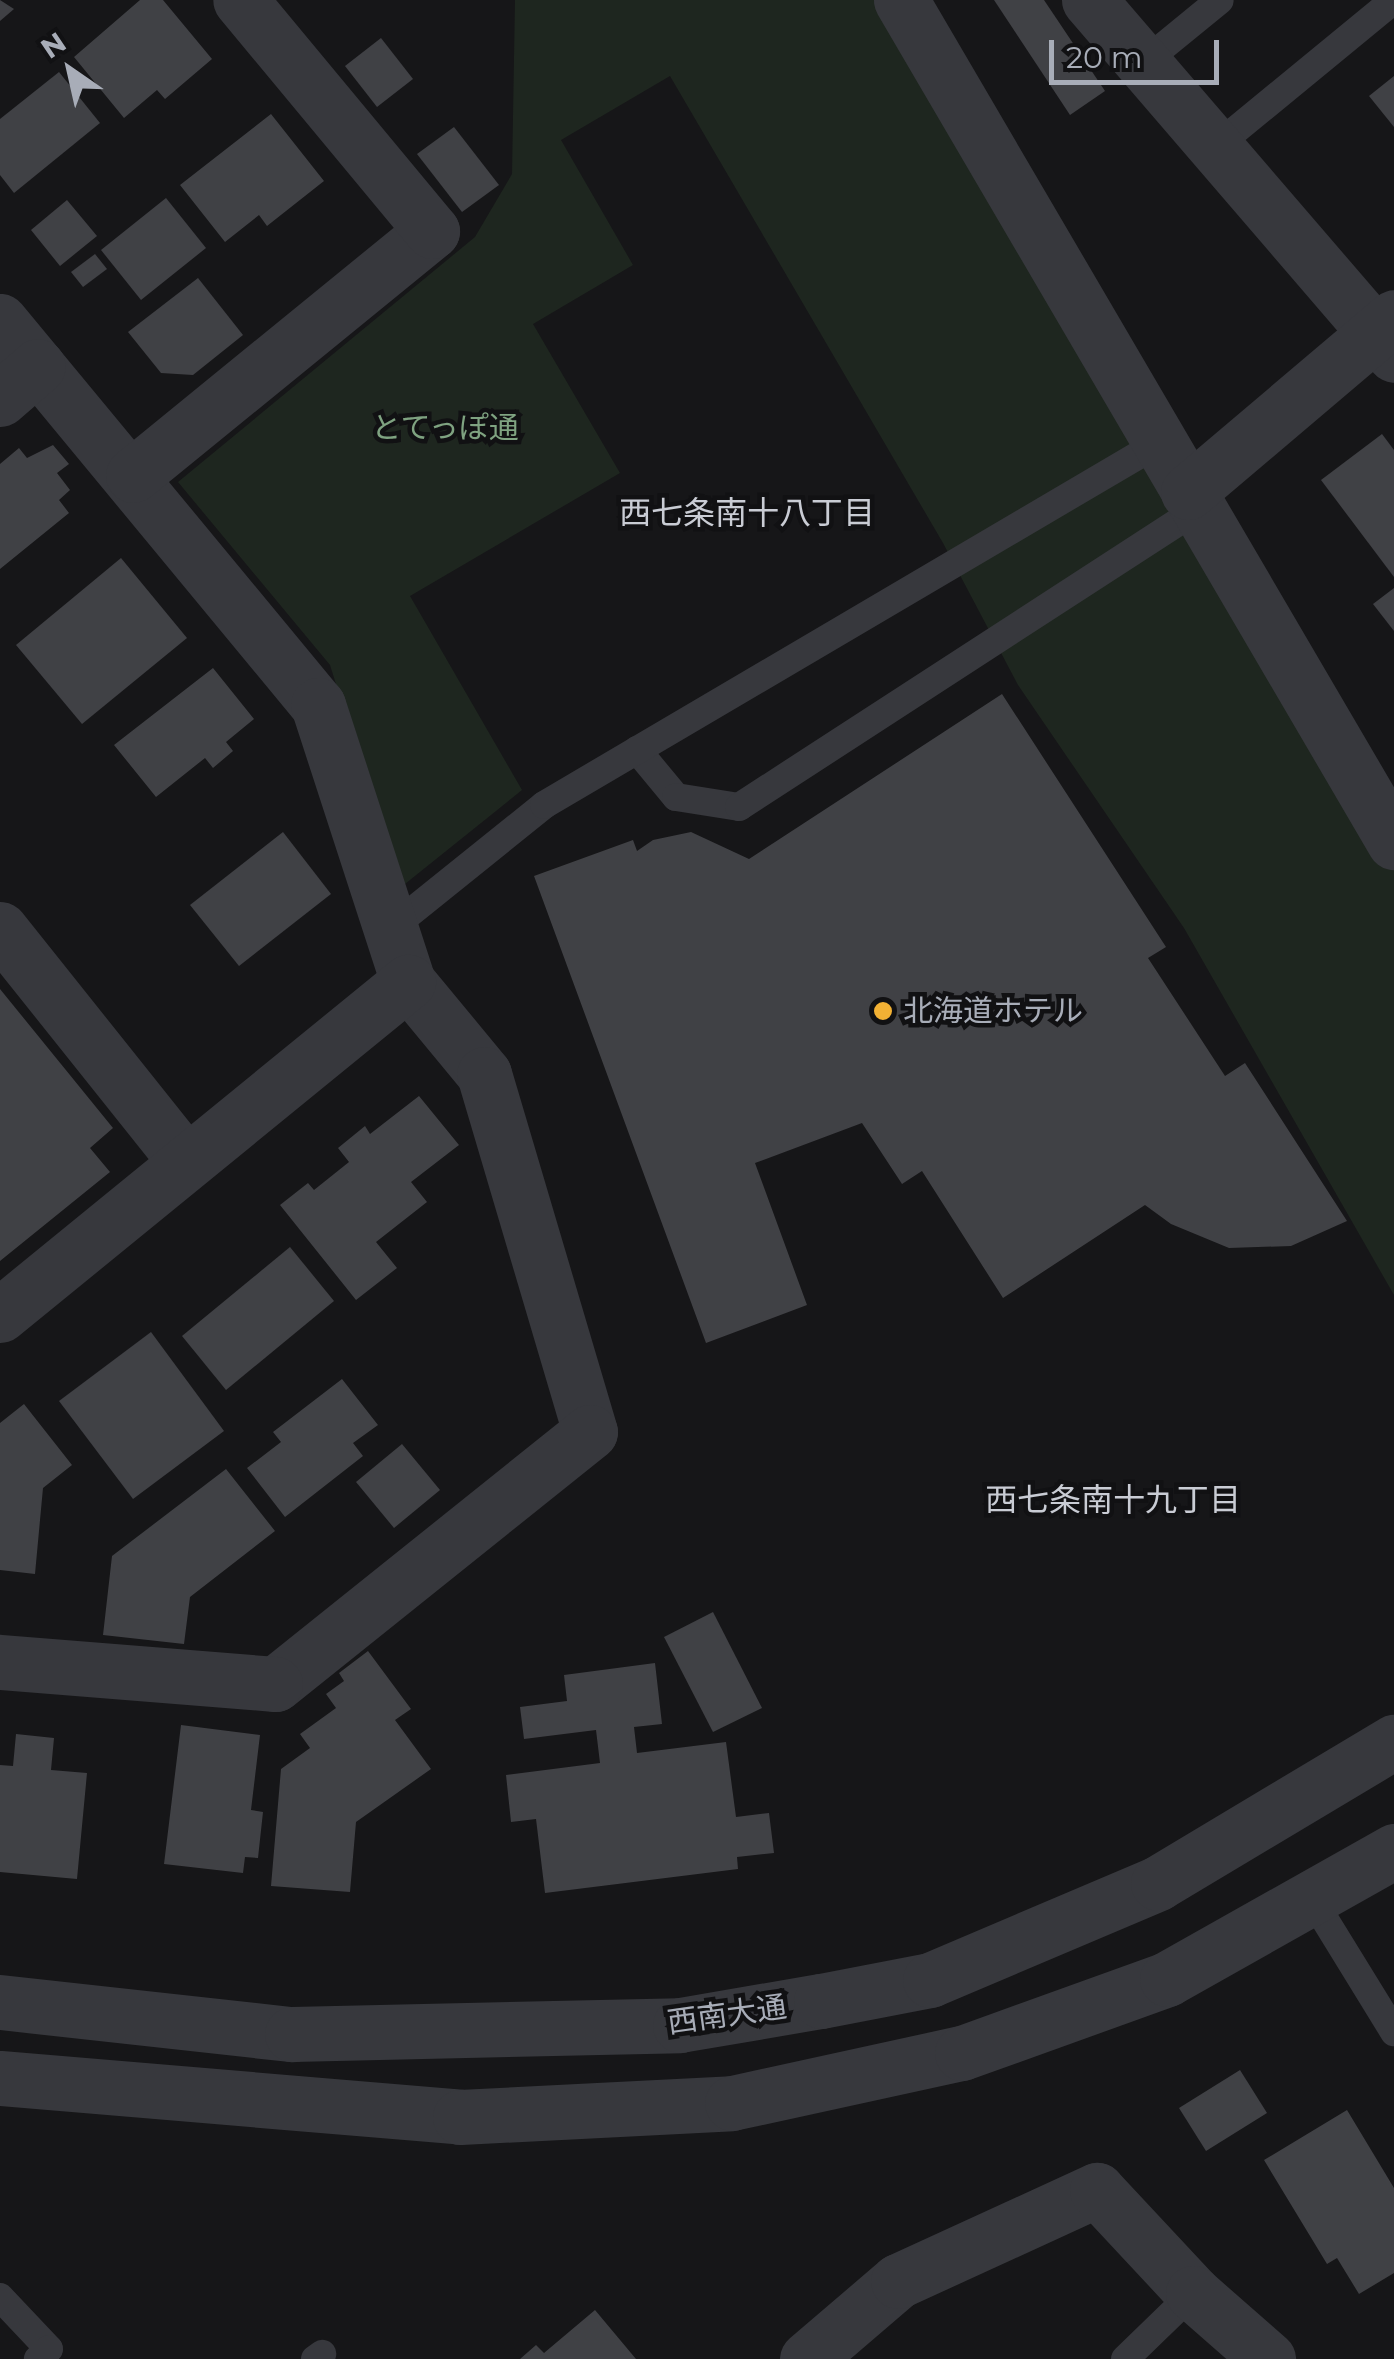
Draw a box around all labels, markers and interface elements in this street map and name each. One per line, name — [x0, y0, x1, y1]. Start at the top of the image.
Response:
north arrow — [20, 20, 120, 120]
scale bar — [1054, 20, 1224, 82]
text: N — [34, 25, 72, 66]
text: 20 m — [1066, 39, 1143, 76]
park label: とてっぽ通 — [370, 410, 520, 446]
district label: 西七条南十八丁目 — [619, 494, 875, 532]
place label: 北海道ホテル — [903, 993, 1083, 1029]
marker: 北海道ホテル — [872, 1000, 894, 1022]
district label: 西七条南十九丁目 — [985, 1481, 1241, 1519]
street label: 西南大通 — [665, 1989, 789, 2041]

